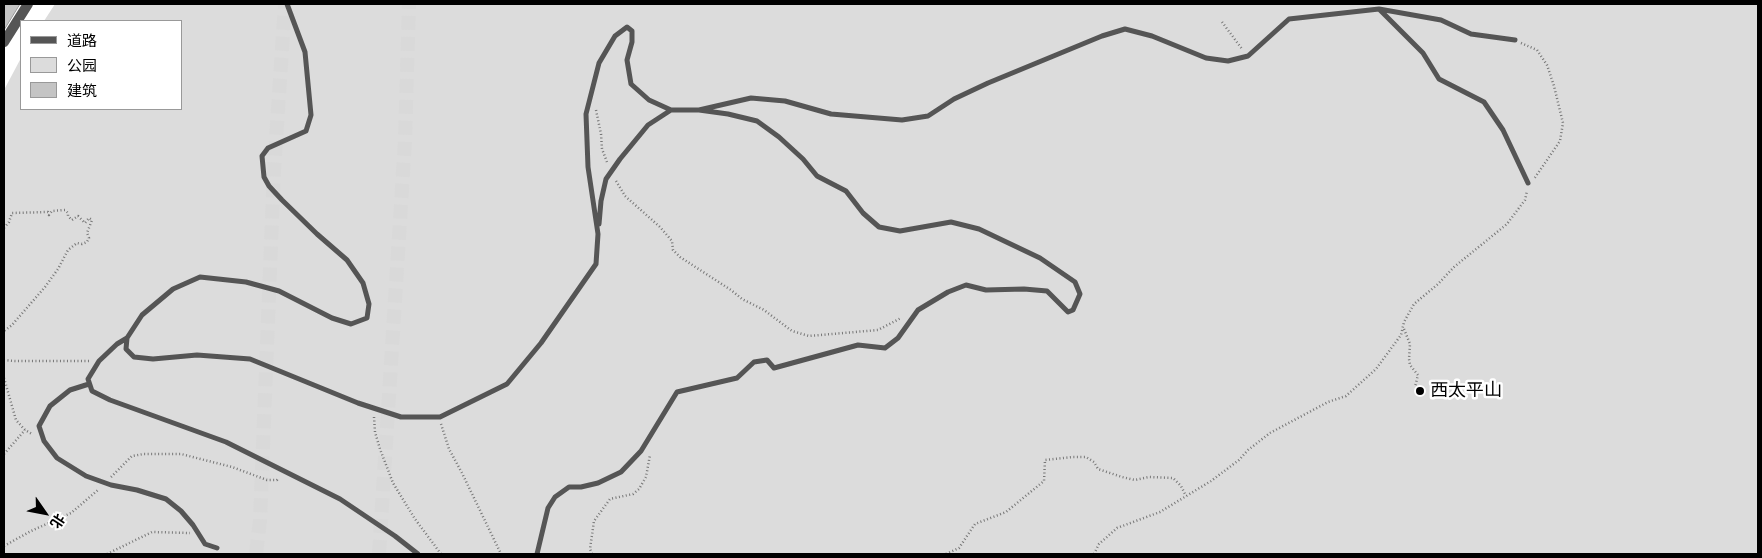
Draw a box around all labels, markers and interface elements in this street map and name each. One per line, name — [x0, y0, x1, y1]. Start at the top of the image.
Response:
legend — [20, 20, 182, 110]
text: 道路 — [67, 31, 97, 50]
text: 公园 — [67, 56, 97, 75]
text: 建筑 — [67, 81, 97, 100]
place label: 西太平山 — [1430, 380, 1502, 402]
marker: 西太平山 — [1414, 385, 1426, 397]
north arrow — [20, 488, 70, 538]
text: 北 — [46, 510, 69, 532]

